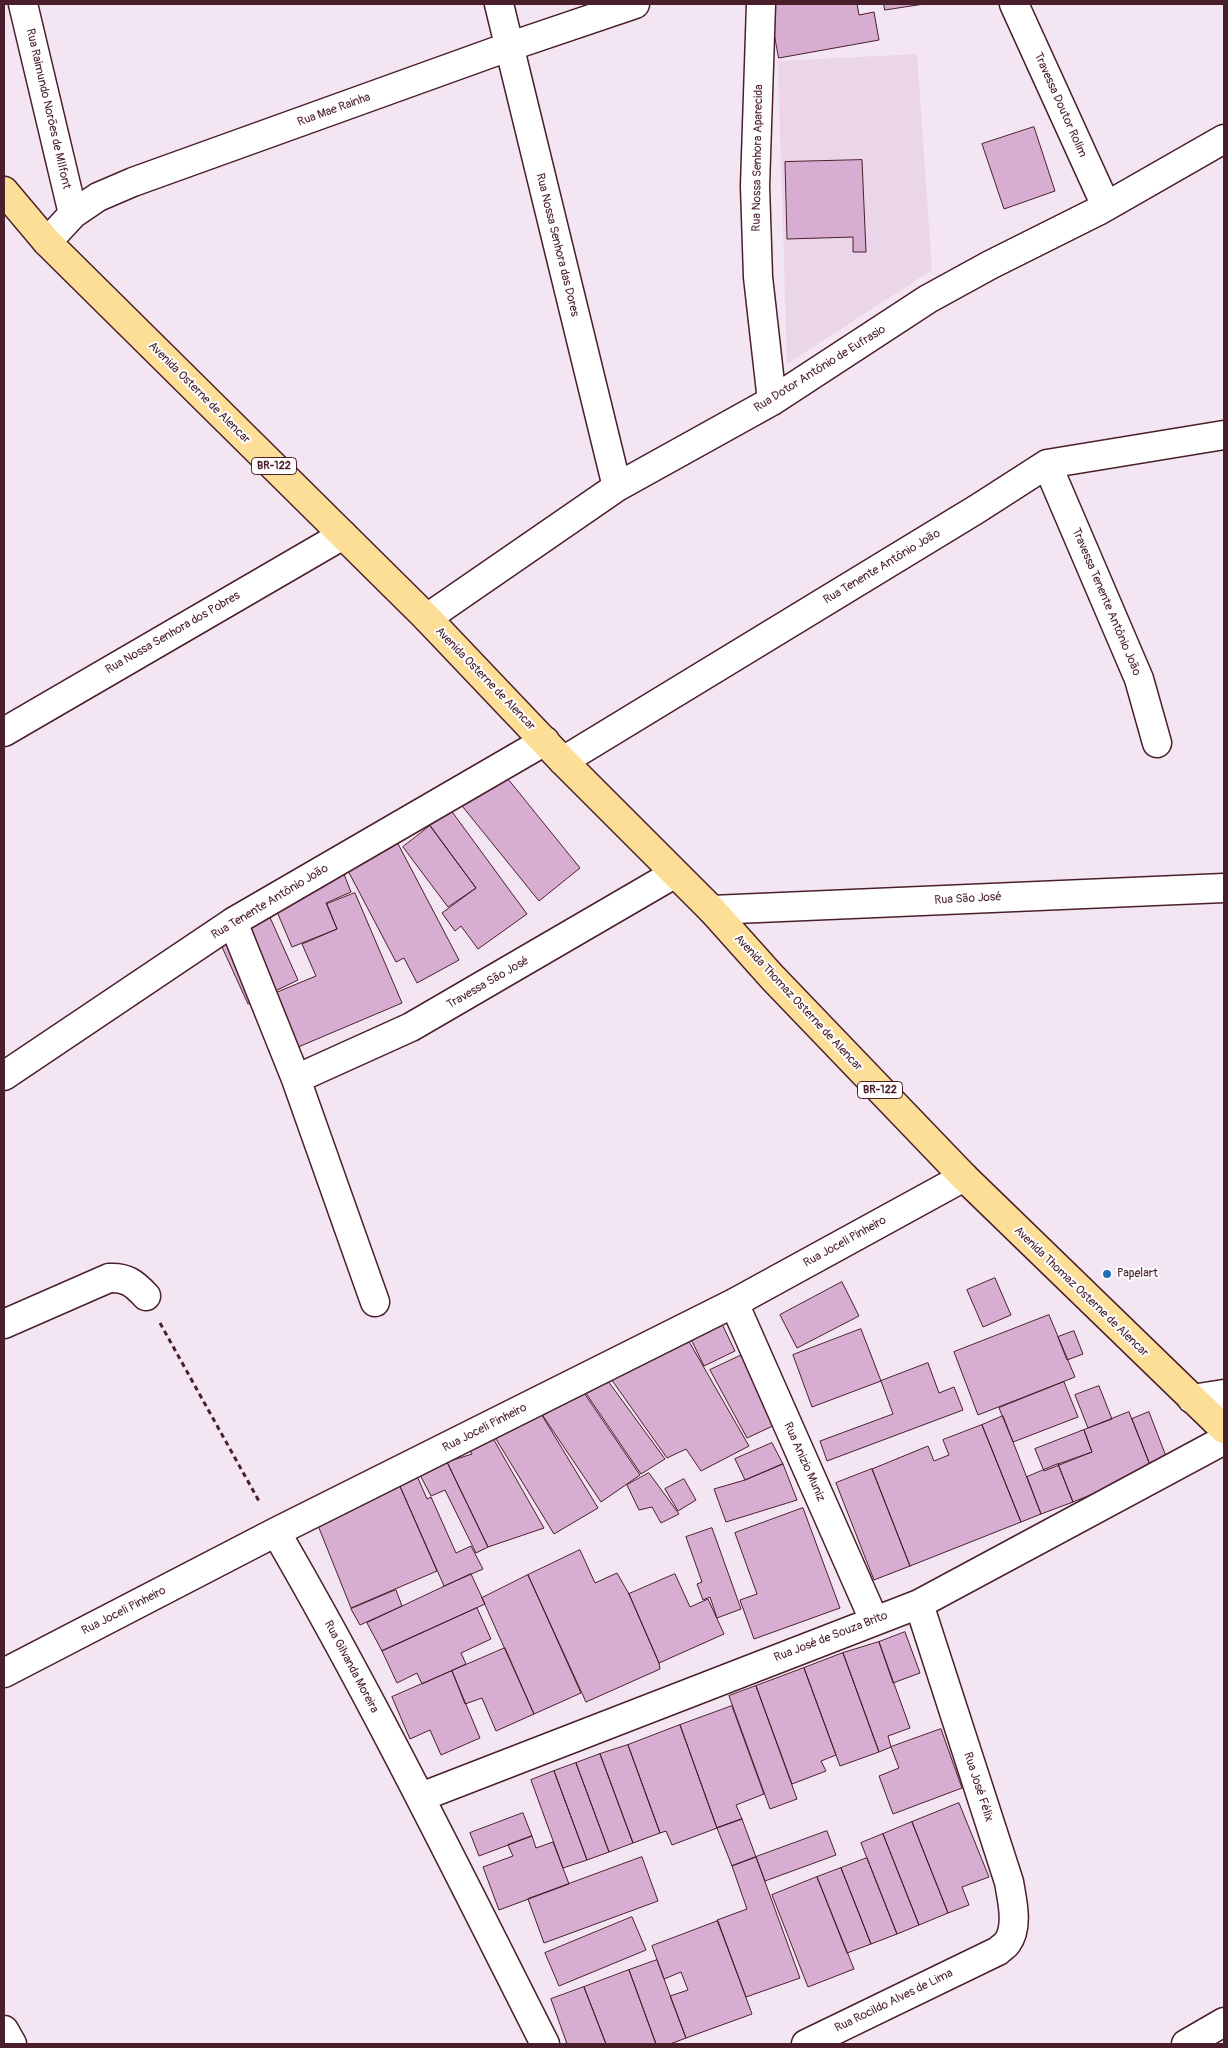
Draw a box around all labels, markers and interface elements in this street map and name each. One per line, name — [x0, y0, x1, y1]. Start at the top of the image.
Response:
street label: Rua Raimundo Norões de MIlfont — [22, 27, 74, 191]
street label: Travessa Doutor Rolim — [1030, 50, 1090, 160]
street label: Rua Nossa Senhora Aparecida — [750, 84, 766, 232]
street label: Rua Mae Rainha — [296, 90, 372, 130]
street label: Rua Nossa Senhora das Dores — [532, 172, 582, 318]
street label: Rua Dotor Antônio de Eufrasio — [751, 322, 889, 416]
street label: Avenida Osterne de Alencar — [145, 339, 253, 447]
road number: BR-122 — [252, 458, 296, 474]
street label: Rua Tenente Antônio João — [821, 526, 943, 608]
street label: Travessa Tenente Antônio João — [1068, 526, 1144, 678]
street label: Rua Nossa Senhora dos Pobres — [103, 589, 243, 677]
street label: Avenida Osterne de Alencar — [432, 624, 538, 734]
street label: Rua Tenente Antônio João — [209, 861, 331, 943]
street label: Rua São José — [934, 890, 1002, 908]
street label: Avenida Thomaz Osterne de Alencar — [731, 932, 865, 1074]
street label: Travessa São José — [444, 954, 532, 1012]
road number: BR-122 — [858, 1082, 902, 1098]
street label: Rua Joceli Pinheiro — [801, 1213, 889, 1271]
street label: Avenida Thomaz Osterne de Alencar — [1011, 1224, 1151, 1360]
place label: Papelart — [1117, 1267, 1158, 1281]
marker: Papelart — [1101, 1268, 1113, 1280]
street label: Rua Joceli Pinheiro — [440, 1401, 530, 1455]
street label: Rua Anizio Muniz — [780, 1420, 828, 1504]
street label: Rua Joceli Pinheiro — [79, 1584, 169, 1638]
street label: Rua José de Souza Brito — [772, 1609, 890, 1665]
street label: Rua Gilvanda Moreira — [321, 1618, 381, 1716]
street label: Rua José Félix — [960, 1750, 996, 1824]
street label: Rua Rocildo Alves de Lima — [833, 1966, 955, 2036]

